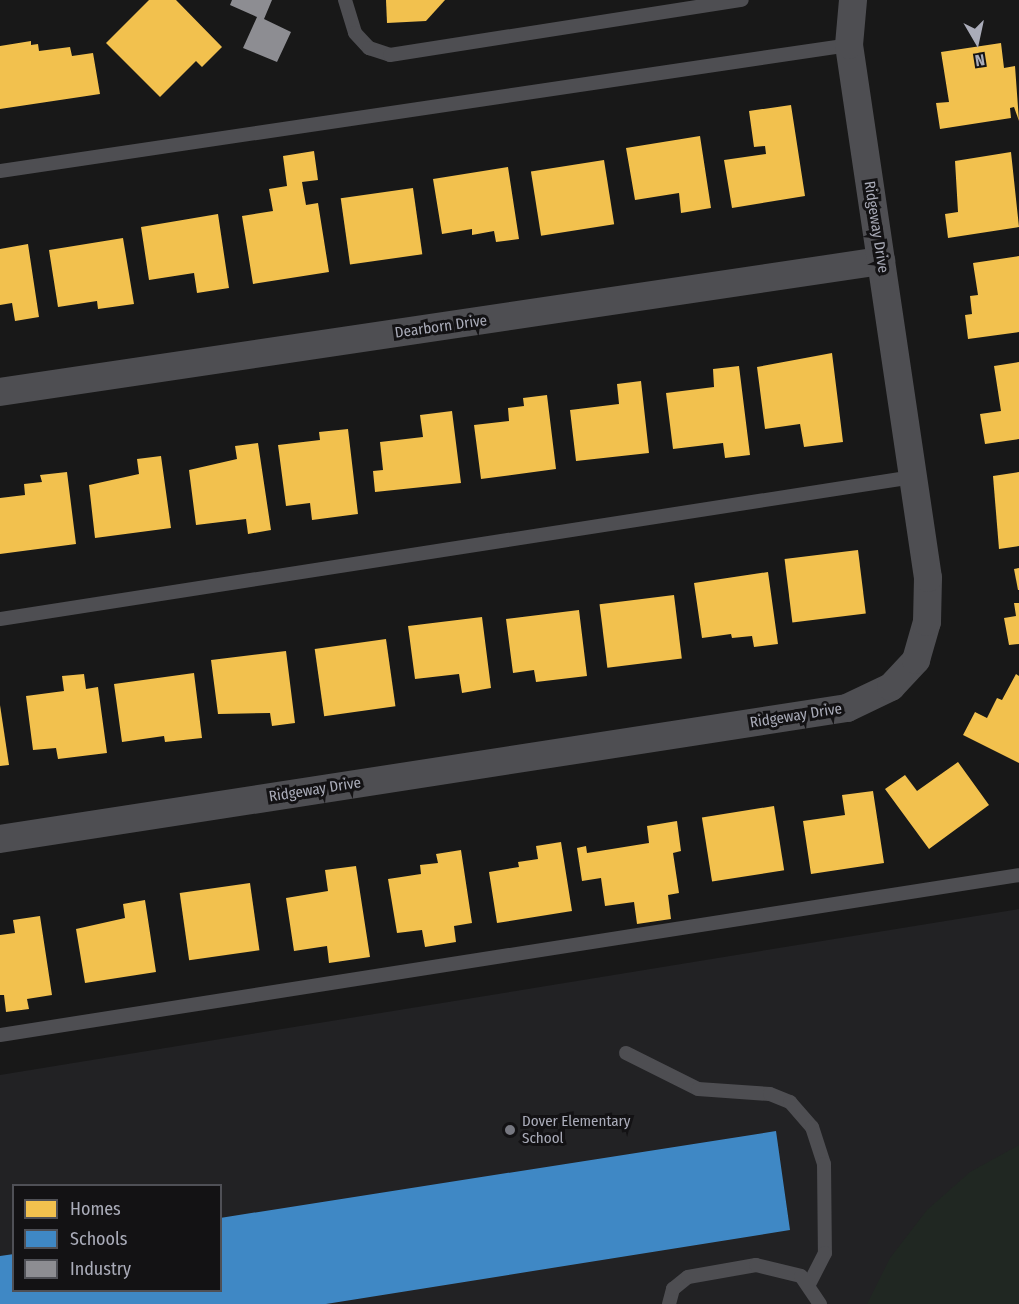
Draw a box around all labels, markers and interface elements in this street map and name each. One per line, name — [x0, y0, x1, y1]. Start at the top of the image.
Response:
north arrow — [947, 12, 1007, 72]
text: N — [974, 50, 986, 70]
street label: Ridgeway Drive — [860, 180, 892, 274]
street label: Dearborn Drive — [394, 312, 488, 342]
street label: Ridgeway Drive — [749, 700, 843, 732]
street label: Ridgeway Drive — [268, 774, 362, 806]
place label: Dover Elementary School — [522, 1112, 630, 1147]
marker: Dover Elementary School — [503, 1123, 517, 1137]
legend — [12, 1184, 222, 1292]
text: Homes — [70, 1198, 121, 1220]
text: Schools — [70, 1228, 128, 1250]
text: Industry — [70, 1258, 131, 1280]

